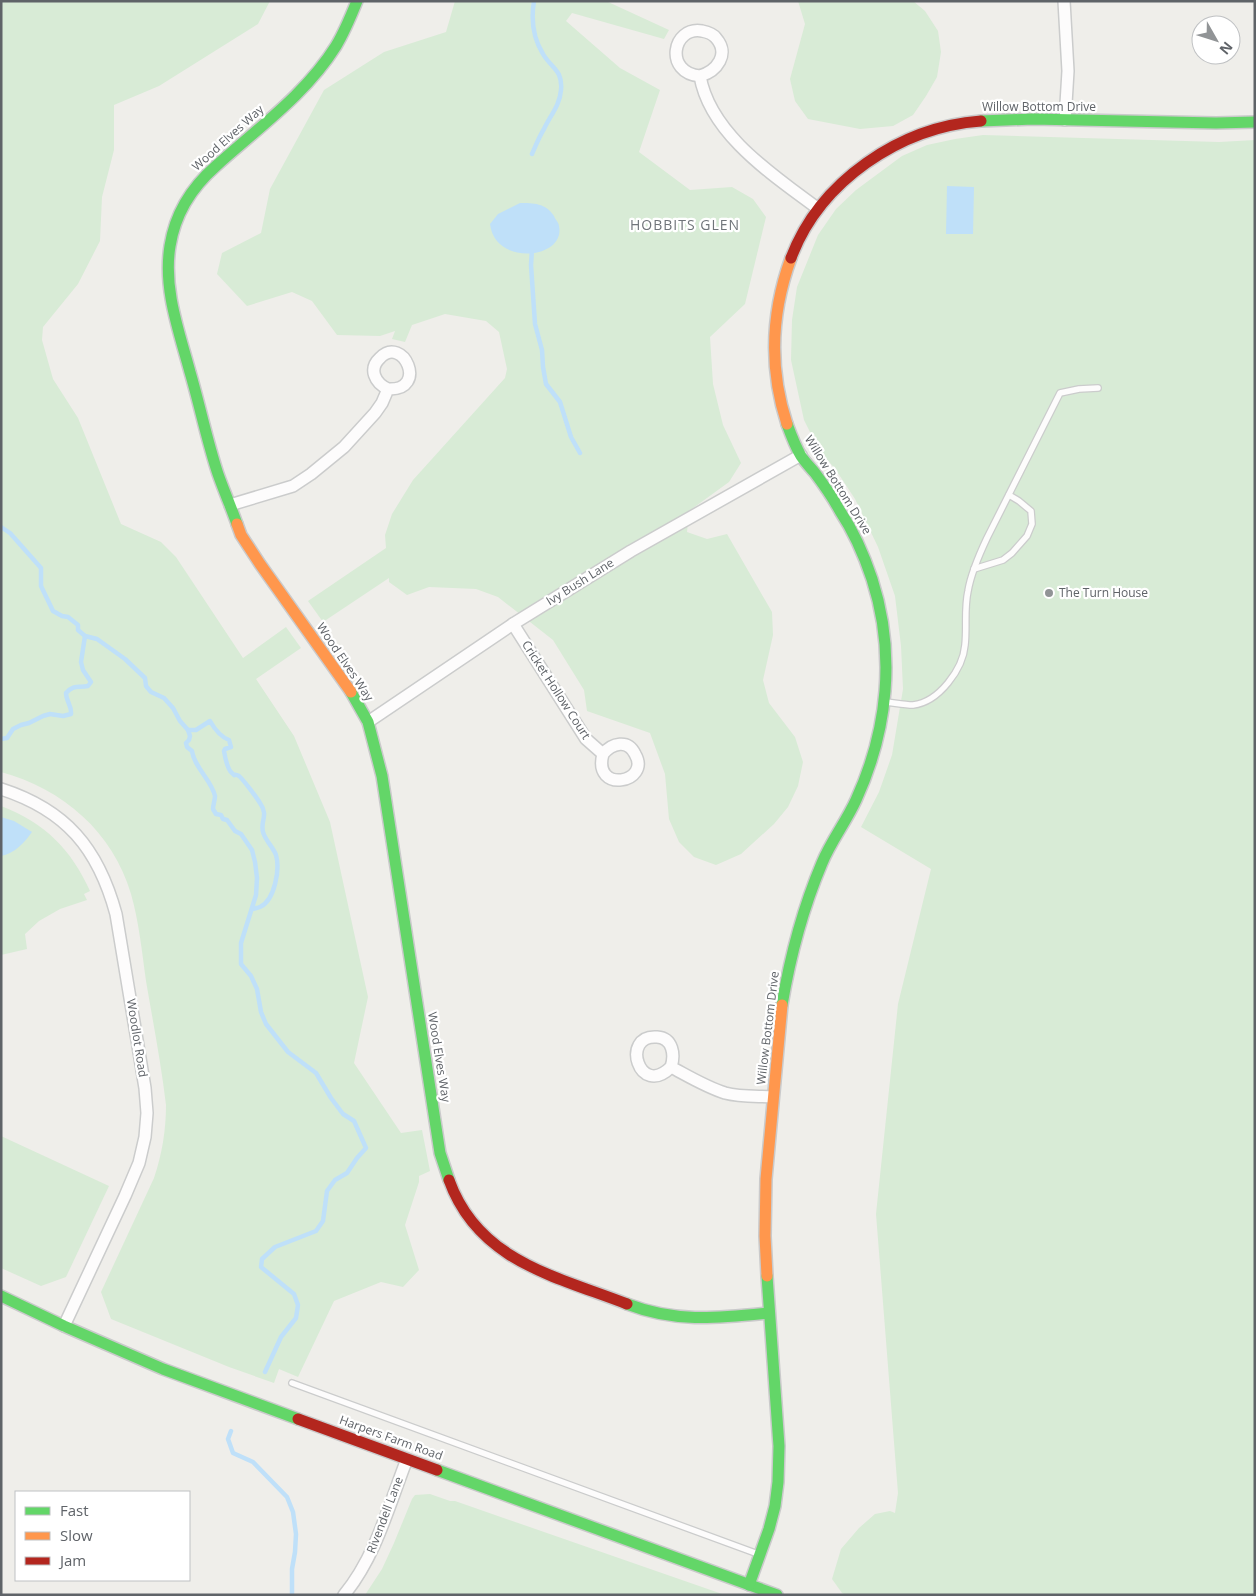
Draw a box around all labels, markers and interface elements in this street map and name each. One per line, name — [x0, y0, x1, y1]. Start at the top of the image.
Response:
north arrow — [1191, 15, 1241, 65]
text: N — [1216, 38, 1237, 59]
street label: Willow Bottom Drive — [982, 98, 1096, 115]
street label: Wood Elves Way — [188, 100, 268, 174]
district label: HOBBITS GLEN — [630, 215, 740, 234]
street label: Willow Bottom Drive — [801, 432, 876, 538]
street label: Ivy Bush Lane — [543, 554, 617, 609]
place label: The Turn House — [1059, 584, 1148, 601]
marker: The Turn House — [1043, 587, 1055, 599]
street label: Wood Elves Way — [313, 619, 378, 705]
street label: Cricket Hollow Court — [518, 637, 595, 742]
street label: Willow Bottom Drive — [752, 970, 783, 1086]
street label: Woodlot Road — [123, 998, 152, 1078]
street label: Wood Elves Way — [424, 1011, 455, 1104]
street label: Harpers Farm Road — [337, 1411, 445, 1464]
street label: Rivendell Lane — [362, 1474, 407, 1556]
legend — [15, 1491, 190, 1581]
text: Fast — [60, 1500, 89, 1520]
text: Slow — [60, 1525, 93, 1545]
text: Jam — [58, 1550, 86, 1570]

